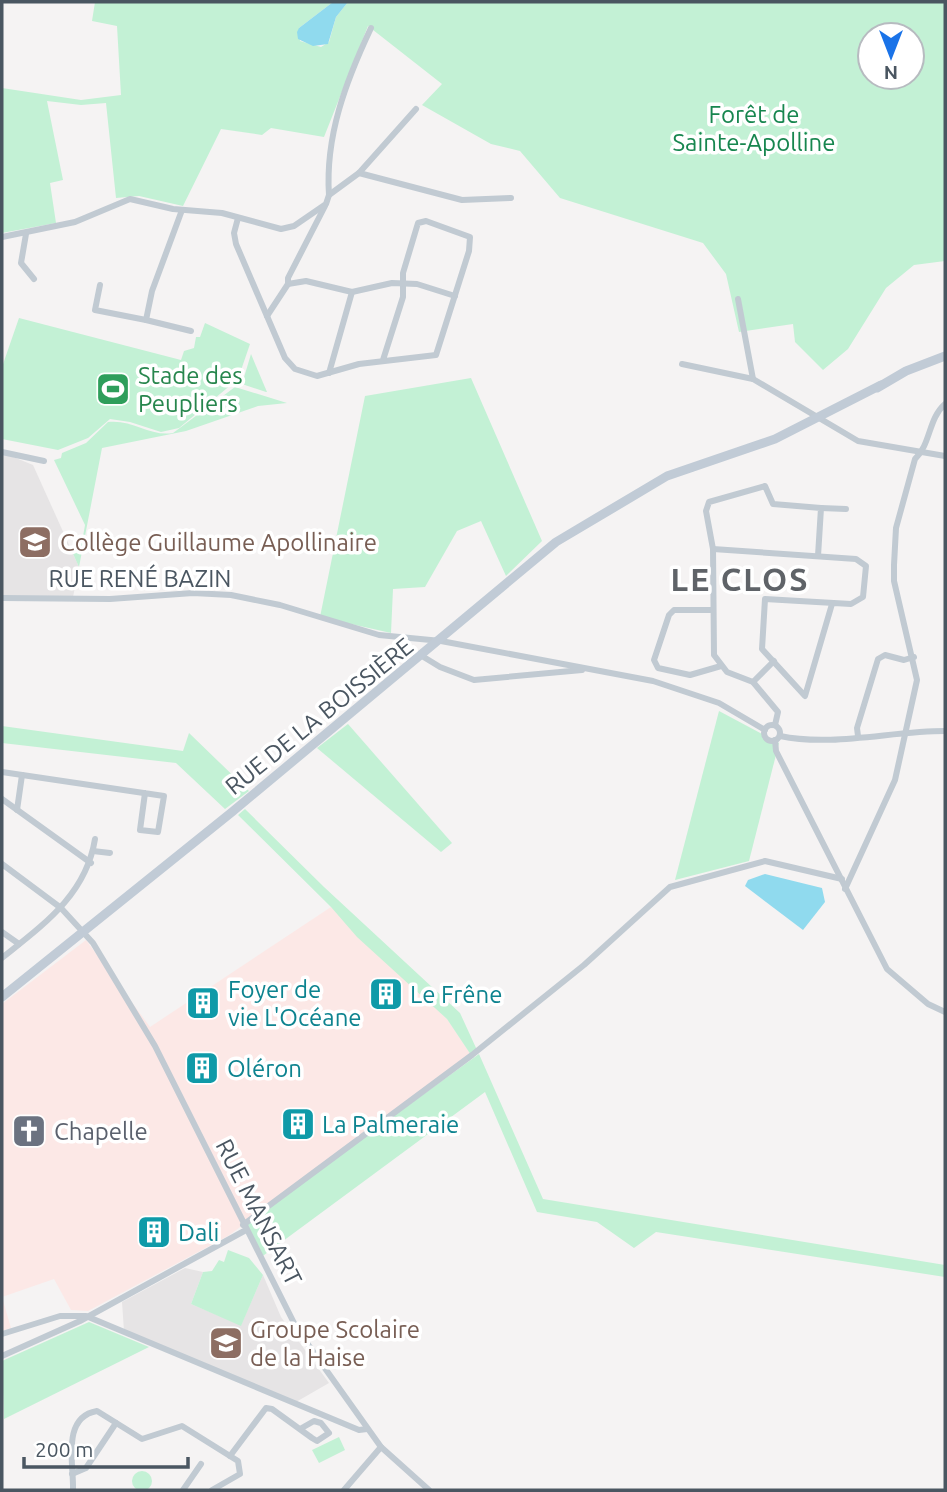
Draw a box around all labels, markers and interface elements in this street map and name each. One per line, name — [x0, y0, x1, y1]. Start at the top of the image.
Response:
north arrow — [856, 21, 926, 91]
text: N — [884, 62, 898, 84]
park label: Forêt de Sainte-Apolline — [672, 101, 836, 156]
place label: Stade des Peupliers — [138, 362, 243, 417]
sports icon: Stade des Peupliers — [94, 370, 132, 408]
school or university icon: Collège Guillaume Apollinaire — [16, 523, 54, 561]
place label: Collège Guillaume Apollinaire — [60, 529, 377, 556]
district label: LE CLOS — [671, 561, 809, 597]
street label: RUE RENÉ BAZIN — [49, 564, 231, 592]
street label: RUE DE LA BOISSIÈRE — [219, 631, 418, 800]
building icon: Le Frêne — [367, 975, 405, 1013]
place label: Foyer de vie L'Océane — [228, 976, 362, 1031]
place label: Le Frêne — [410, 981, 502, 1008]
building icon: Foyer de vie L'Océane — [184, 984, 222, 1022]
building icon: Oléron — [183, 1049, 221, 1087]
place label: Oléron — [227, 1055, 302, 1082]
building icon: La Palmeraie — [279, 1105, 317, 1143]
place label: La Palmeraie — [322, 1111, 459, 1138]
church icon: Chapelle — [10, 1112, 48, 1150]
place label: Chapelle — [54, 1118, 148, 1145]
street label: RUE MANSART — [211, 1134, 307, 1290]
building icon: Dali — [135, 1213, 173, 1251]
place label: Dali — [178, 1219, 219, 1246]
place label: Groupe Scolaire de la Haise — [250, 1316, 420, 1371]
school or university icon: Groupe Scolaire de la Haise — [207, 1324, 245, 1362]
scale bar — [24, 1426, 189, 1470]
text: 200 m — [35, 1437, 93, 1461]

